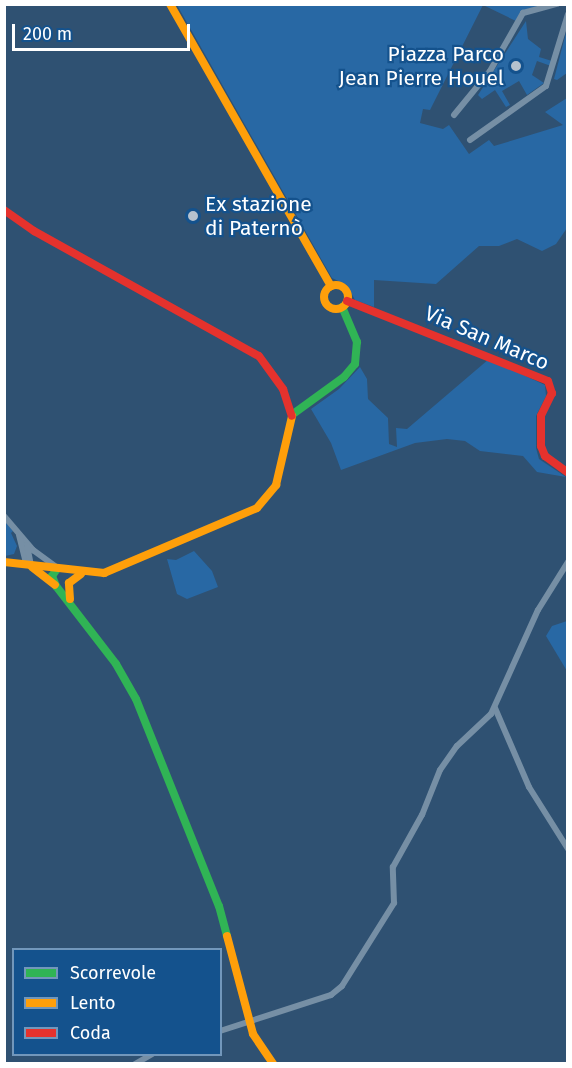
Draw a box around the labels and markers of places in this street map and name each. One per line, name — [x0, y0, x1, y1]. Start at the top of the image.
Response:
place label: Piazza Parco Jean Pierre Houel — [339, 41, 504, 91]
marker: Piazza Parco Jean Pierre Houel — [509, 59, 523, 73]
place label: Ex stazione di Paternò — [205, 191, 312, 241]
marker: Ex stazione di Paternò — [186, 209, 200, 223]

